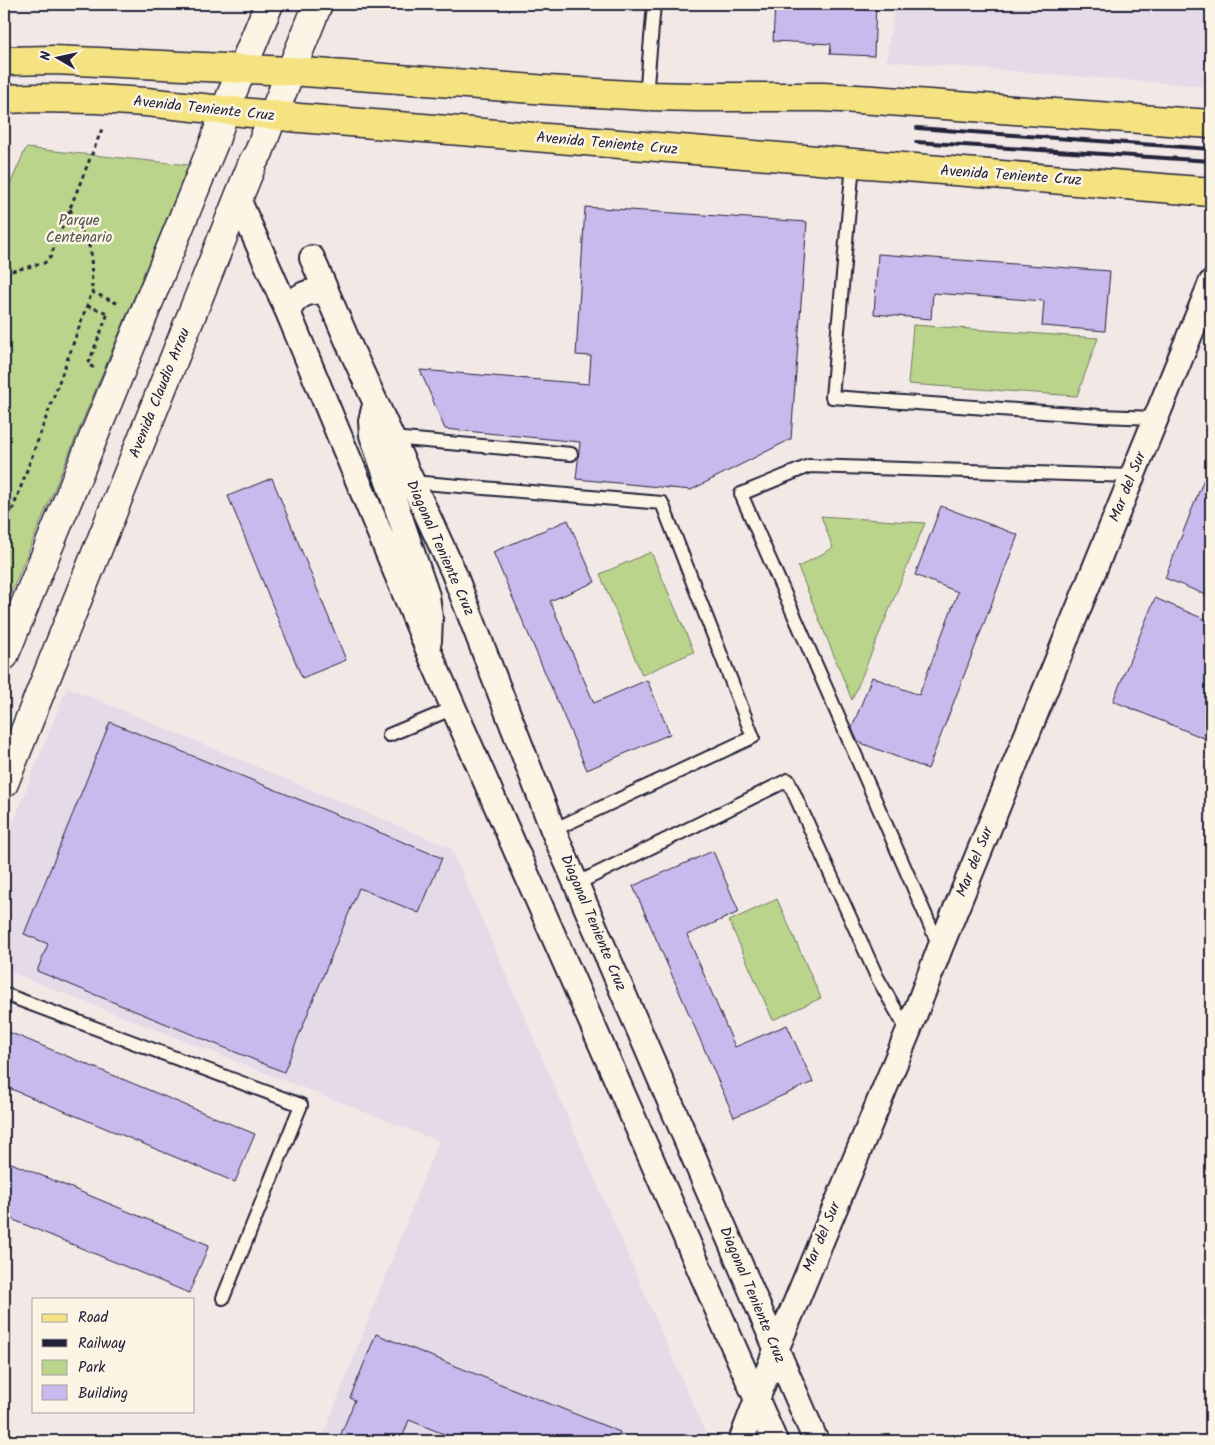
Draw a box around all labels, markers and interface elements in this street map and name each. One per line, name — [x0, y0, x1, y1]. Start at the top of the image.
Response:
north arrow — [32, 32, 82, 82]
text: N — [35, 50, 58, 62]
street label: Avenida Teniente Cruz — [132, 90, 276, 128]
street label: Avenida Teniente Cruz — [535, 126, 679, 162]
street label: Avenida Teniente Cruz — [939, 159, 1083, 193]
park label: Parque Centenario — [46, 209, 113, 250]
street label: Avenida Claudio Arrau — [123, 324, 197, 462]
street label: Mar del Sur — [1103, 447, 1153, 526]
street label: Diagonal Teniente Cruz — [399, 476, 481, 620]
street label: Mar del Sur — [950, 822, 1000, 901]
street label: Diagonal Teniente Cruz — [553, 851, 633, 995]
street label: Mar del Sur — [797, 1197, 848, 1276]
street label: Diagonal Teniente Cruz — [712, 1223, 792, 1367]
legend — [32, 1298, 195, 1412]
text: Road — [78, 1306, 109, 1330]
text: Railway — [78, 1332, 126, 1356]
text: Park — [78, 1356, 106, 1380]
text: Building — [78, 1382, 128, 1406]

